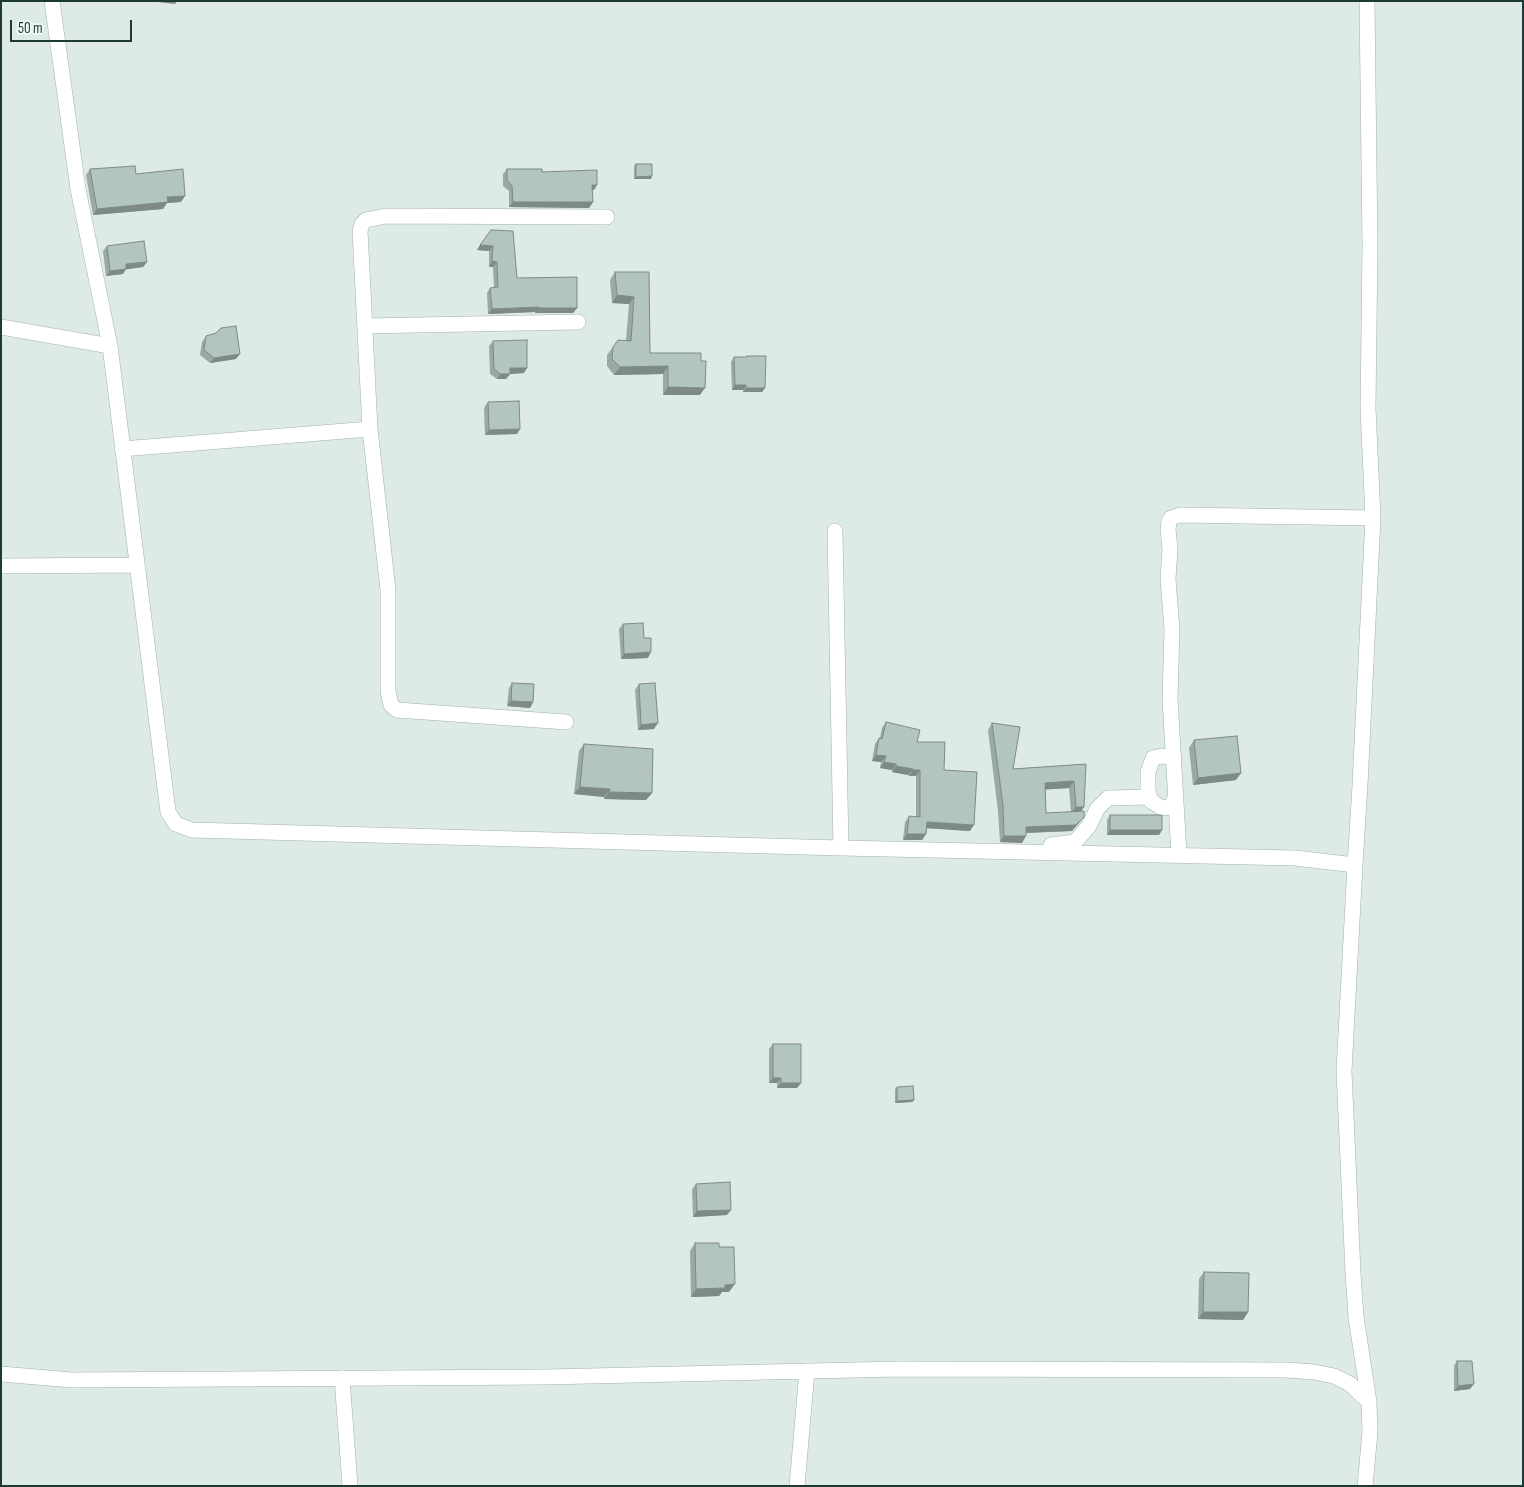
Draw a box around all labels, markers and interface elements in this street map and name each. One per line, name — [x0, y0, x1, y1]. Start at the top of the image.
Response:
scale bar — [12, 10, 135, 42]
text: 50 m — [18, 19, 43, 38]

